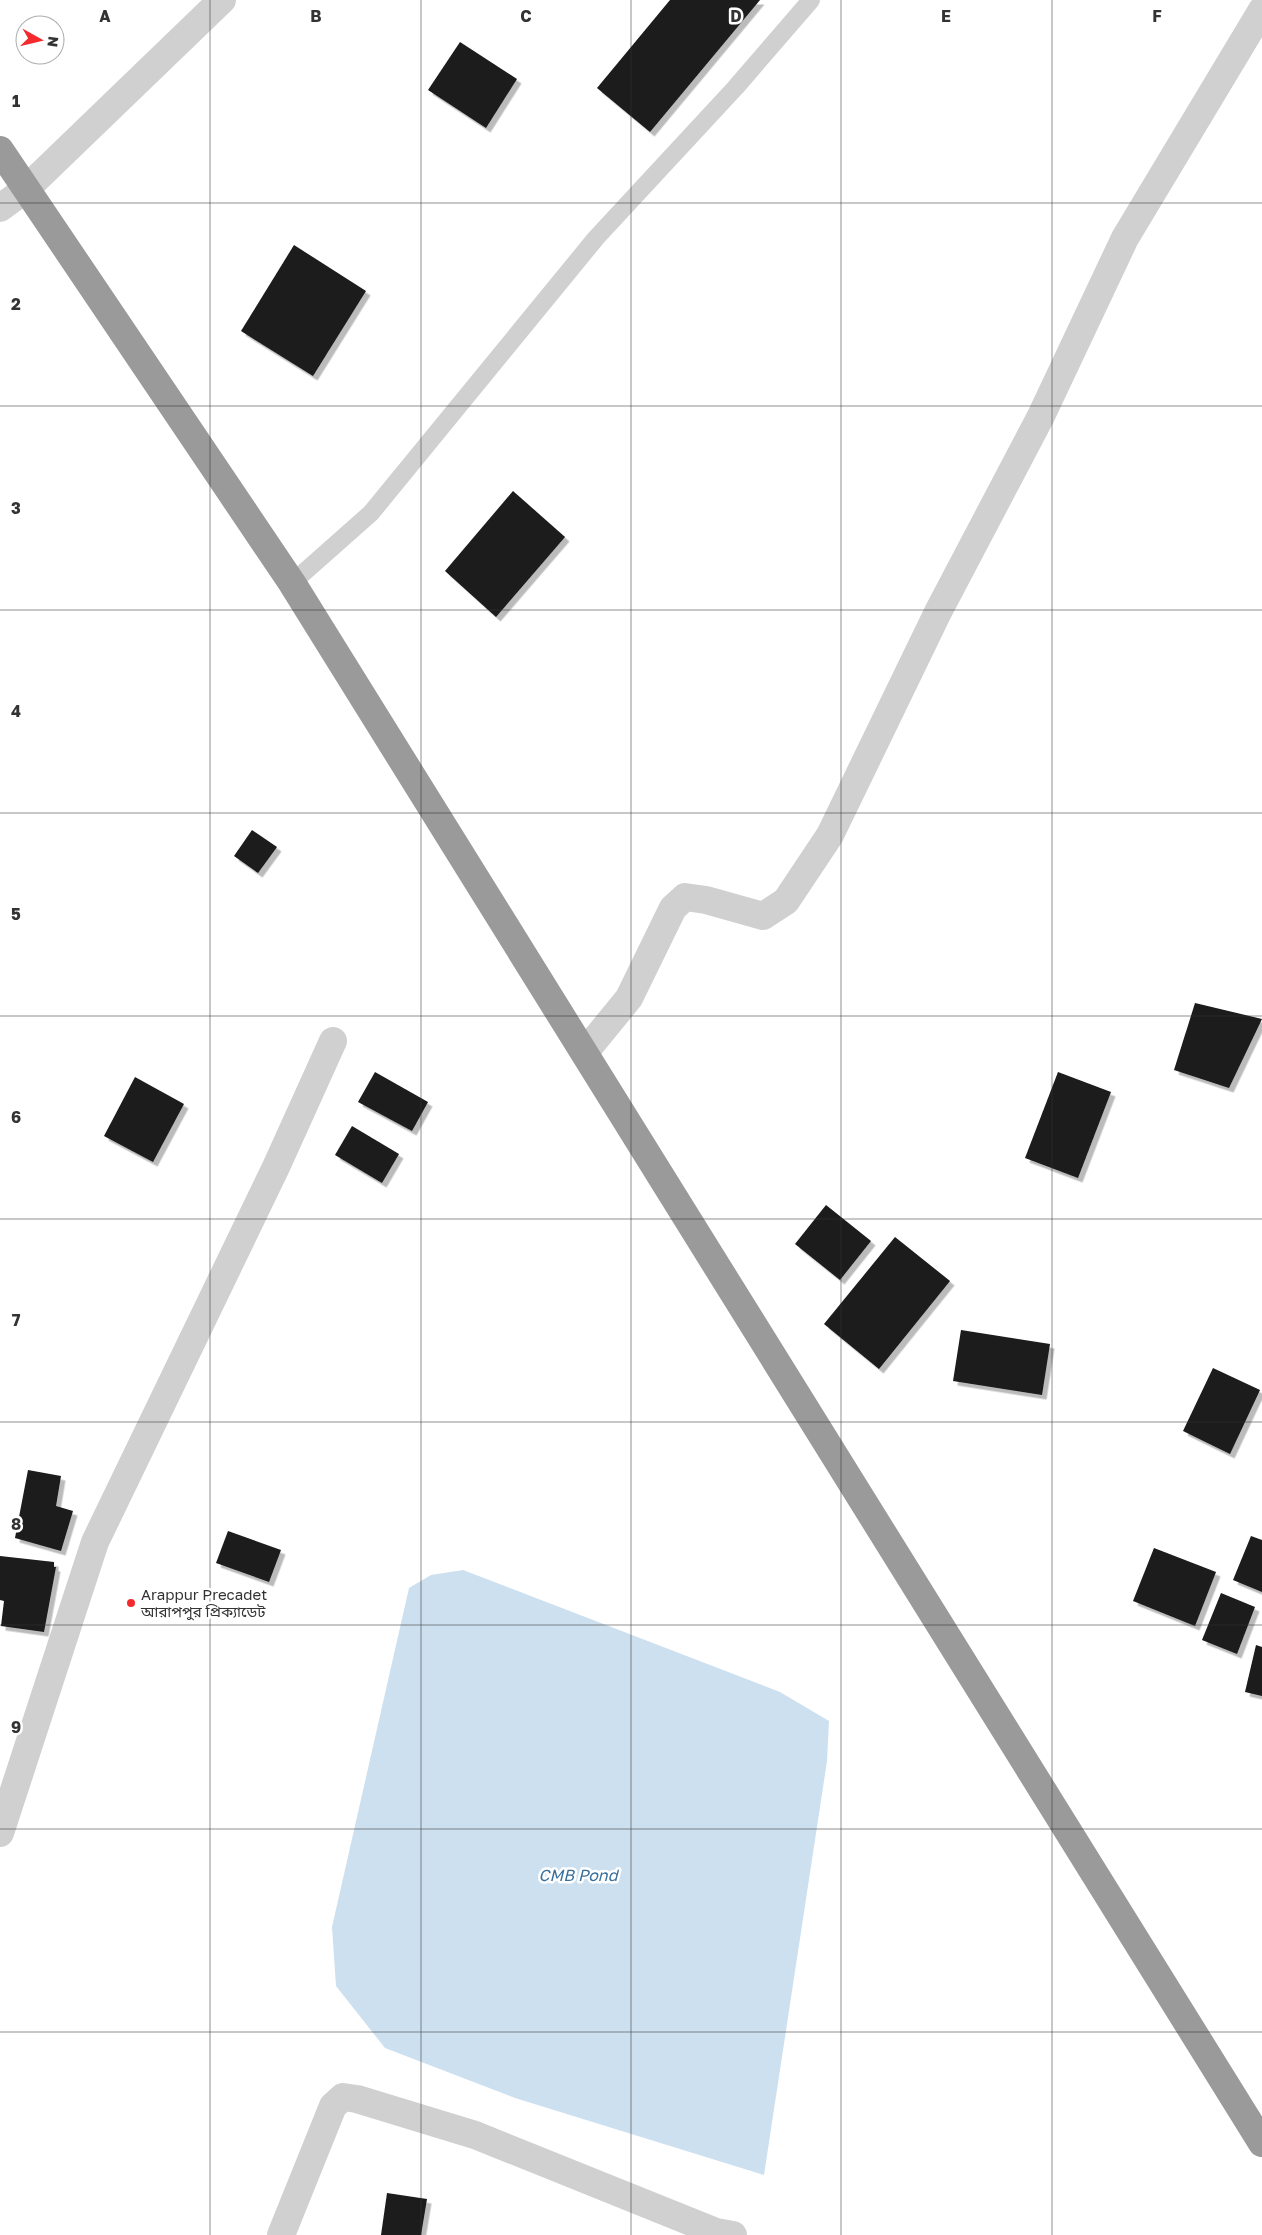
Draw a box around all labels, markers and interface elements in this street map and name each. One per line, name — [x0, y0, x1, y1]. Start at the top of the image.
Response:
text: A — [99, 6, 111, 26]
text: B — [310, 6, 322, 26]
text: C — [520, 6, 532, 26]
text: D — [730, 6, 742, 26]
text: E — [941, 6, 951, 26]
text: F — [1152, 6, 1162, 26]
north arrow — [15, 15, 65, 65]
text: N — [44, 35, 63, 48]
text: 1 — [12, 91, 20, 111]
text: 2 — [11, 294, 21, 314]
text: 3 — [11, 498, 21, 518]
text: 4 — [11, 701, 21, 721]
text: 5 — [11, 904, 21, 924]
text: 6 — [11, 1107, 21, 1127]
text: 7 — [12, 1310, 21, 1330]
text: 8 — [11, 1514, 21, 1534]
place label: Arappur Precadet আরাপপুর প্রিক্যাডেট — [140, 1585, 267, 1621]
marker: Arappur Precadet আরাপপুর প্রিক্যাডেট — [125, 1597, 137, 1609]
text: 9 — [11, 1717, 21, 1737]
water label: CMB Pond — [539, 1865, 620, 1885]

